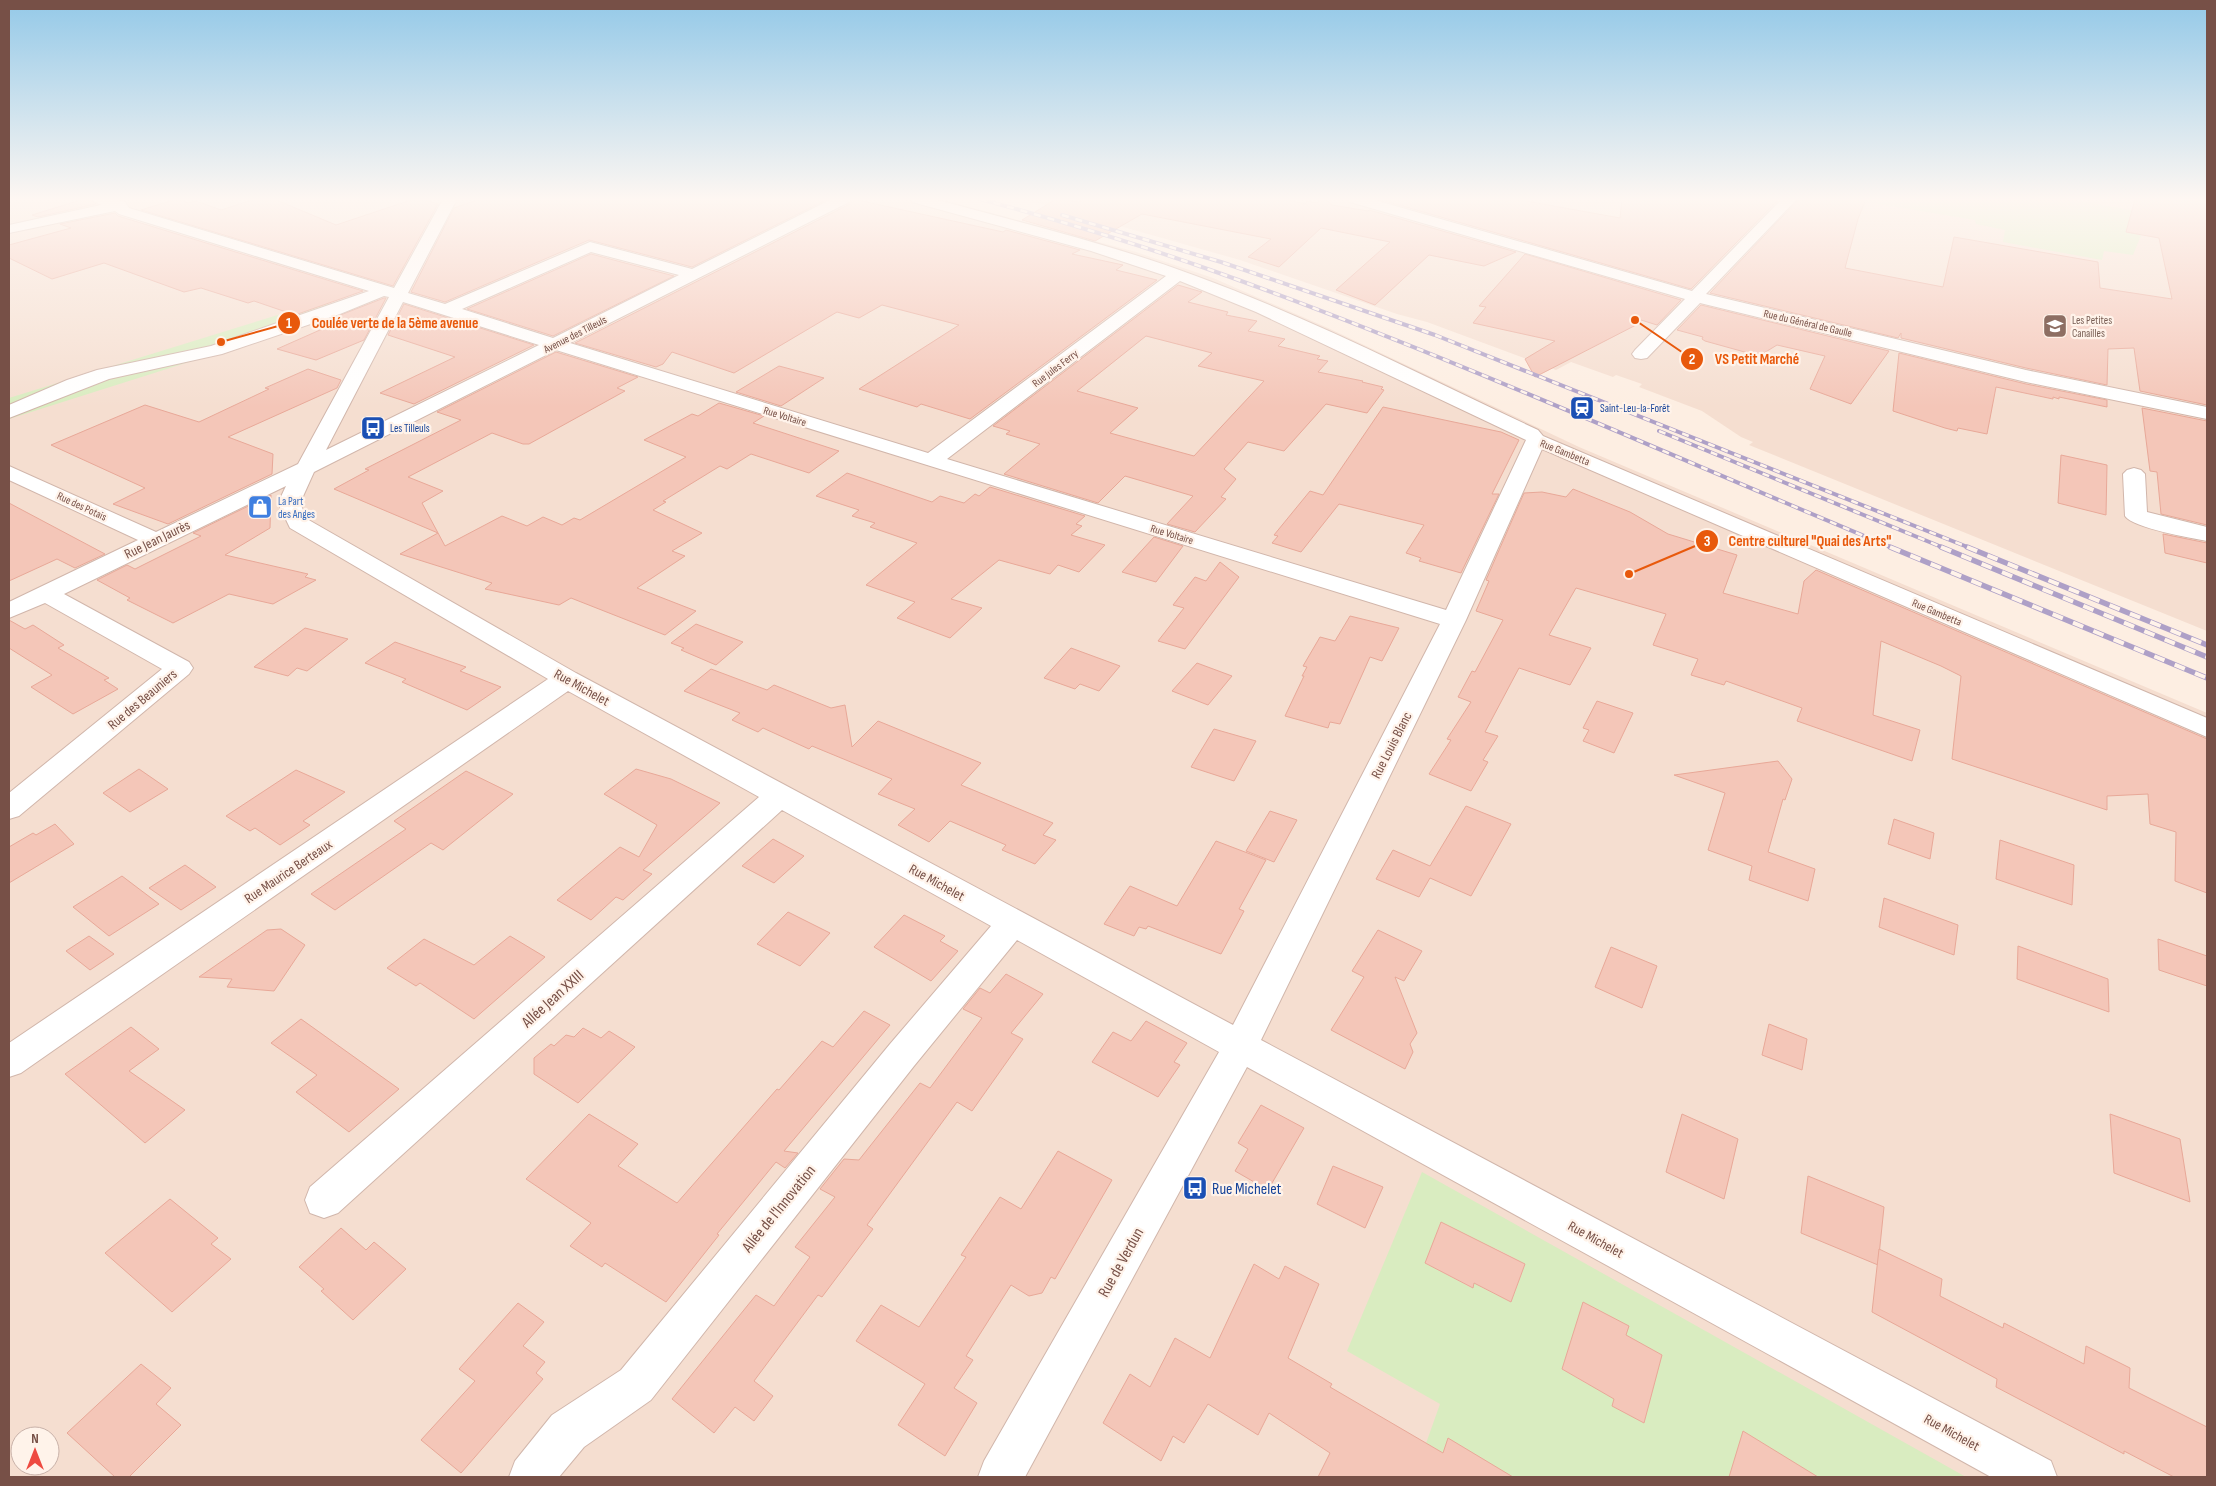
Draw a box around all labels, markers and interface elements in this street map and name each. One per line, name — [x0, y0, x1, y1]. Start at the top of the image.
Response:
street label: Rue du Général de Gaulle — [1762, 307, 1853, 340]
callout: Coulée verte de la 5ème avenue — [277, 308, 488, 338]
street label: Avenue des Tilleuls — [541, 313, 609, 356]
school or university icon: Les Petites Canailles — [2042, 313, 2068, 339]
text: 1 — [286, 314, 292, 333]
text: Coulée verte de la 5ème avenue — [312, 314, 478, 333]
place label: Les Petites Canailles — [2072, 314, 2112, 340]
callout: VS Petit Marché — [1679, 344, 1809, 374]
street label: Rue Jules Ferry — [1030, 347, 1081, 390]
text: 2 — [1689, 350, 1695, 369]
text: VS Petit Marché — [1715, 350, 1799, 369]
station icon: Saint-Leu-la-Forêt — [1569, 395, 1595, 421]
place label: Saint-Leu-la-Forêt — [1600, 402, 1670, 415]
street label: Rue Voltaire — [762, 404, 808, 429]
bus stop icon: Les Tilleuls — [360, 415, 386, 441]
place label: Les Tilleuls — [390, 422, 430, 435]
street label: Rue Gambetta — [1538, 437, 1592, 468]
street label: Rue des Potais — [55, 489, 109, 524]
shop icon: La Part des Anges — [247, 494, 273, 520]
place label: La Part des Anges — [278, 495, 315, 521]
street label: Rue Jean Jaurès — [122, 516, 193, 563]
street label: Rue Voltaire — [1149, 522, 1195, 547]
callout: Centre culturel "Quai des Arts" — [1694, 526, 1902, 556]
text: 3 — [1704, 532, 1711, 551]
text: Centre culturel "Quai des Arts" — [1729, 532, 1891, 551]
street label: Rue Gambetta — [1910, 596, 1963, 629]
street label: Rue Michelet — [551, 665, 612, 710]
street label: Rue des Beauniers — [104, 666, 180, 733]
street label: Rue Louis Blanc — [1367, 709, 1415, 781]
street label: Rue Maurice Berteaux — [241, 835, 336, 907]
street label: Rue Michelet — [906, 860, 967, 905]
street label: Allée Jean XXIII — [517, 966, 588, 1033]
street label: Allée de l'Innovation — [738, 1162, 820, 1257]
bus stop icon: Rue Michelet — [1182, 1175, 1208, 1201]
place label: Rue Michelet — [1212, 1180, 1282, 1199]
street label: Rue Michelet — [1565, 1217, 1626, 1262]
street label: Rue de Verdun — [1094, 1225, 1148, 1301]
street label: Rue Michelet — [1921, 1410, 1982, 1455]
north arrow — [10, 1426, 60, 1476]
text: N — [31, 1430, 39, 1447]

